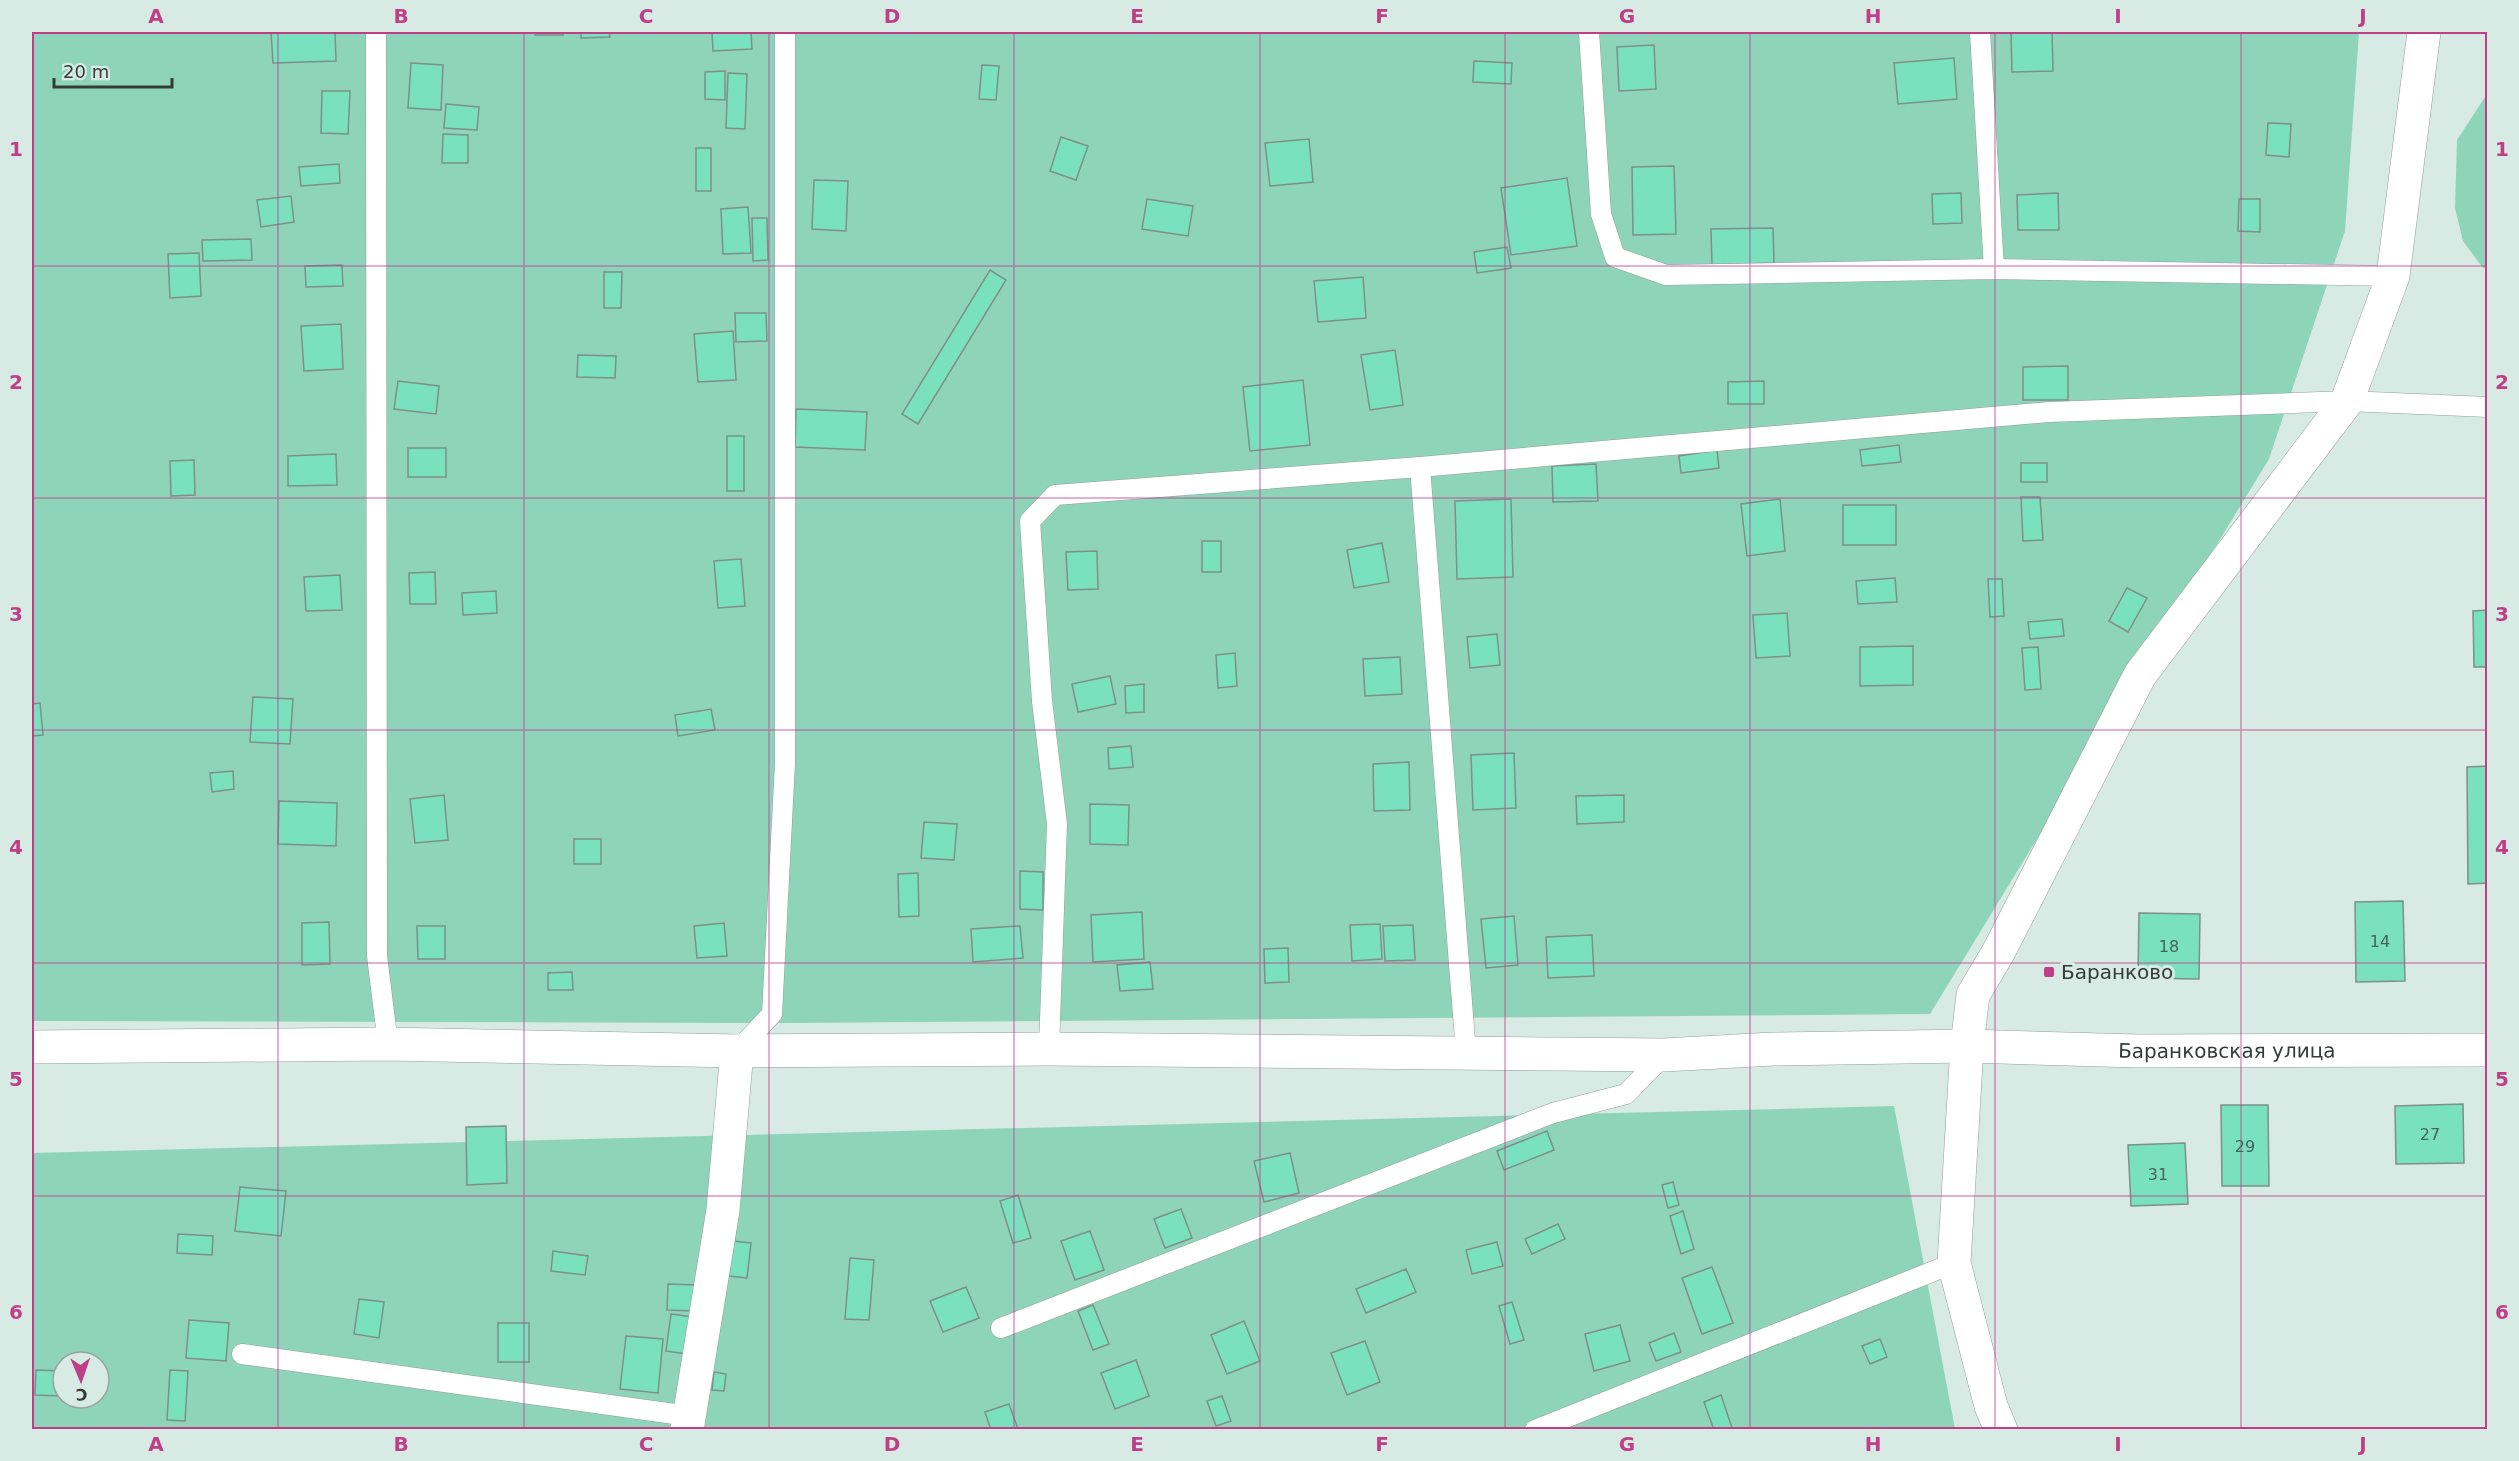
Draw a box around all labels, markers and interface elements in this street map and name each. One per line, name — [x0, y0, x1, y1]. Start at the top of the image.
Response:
text: A — [148, 4, 164, 28]
text: B — [393, 4, 409, 28]
text: C — [639, 4, 653, 28]
text: D — [884, 4, 900, 28]
text: E — [1130, 4, 1144, 28]
text: F — [1375, 4, 1389, 28]
text: G — [1619, 4, 1635, 28]
text: H — [1865, 4, 1881, 28]
text: I — [2114, 4, 2122, 28]
text: J — [2357, 4, 2367, 28]
scale bar — [54, 51, 172, 89]
text: 20 m — [63, 61, 109, 82]
text: 1 — [9, 137, 23, 161]
text: 1 — [2495, 137, 2509, 161]
text: 2 — [9, 370, 23, 394]
text: 2 — [2495, 370, 2509, 394]
text: 3 — [9, 602, 23, 626]
text: 3 — [2495, 602, 2509, 626]
text: 4 — [9, 835, 23, 859]
text: 4 — [2495, 835, 2509, 859]
house number: 14 — [2370, 932, 2390, 951]
house number: 18 — [2159, 937, 2179, 956]
place label: Баранково — [2061, 960, 2173, 984]
marker: Баранково — [2042, 965, 2056, 979]
street label: Баранковская улица — [2118, 1038, 2336, 1063]
text: 5 — [9, 1067, 23, 1091]
text: 5 — [2495, 1067, 2509, 1091]
house number: 27 — [2420, 1125, 2440, 1144]
house number: 29 — [2235, 1137, 2255, 1156]
house number: 31 — [2148, 1165, 2168, 1184]
text: 6 — [9, 1300, 23, 1324]
text: 6 — [2495, 1300, 2509, 1324]
north arrow — [51, 1350, 111, 1410]
text: С — [75, 1385, 88, 1404]
text: A — [148, 1432, 164, 1456]
text: B — [393, 1432, 409, 1456]
text: C — [639, 1432, 653, 1456]
text: D — [884, 1432, 900, 1456]
text: E — [1130, 1432, 1144, 1456]
text: F — [1375, 1432, 1389, 1456]
text: G — [1619, 1432, 1635, 1456]
text: H — [1865, 1432, 1881, 1456]
text: I — [2114, 1432, 2122, 1456]
text: J — [2357, 1432, 2367, 1456]

